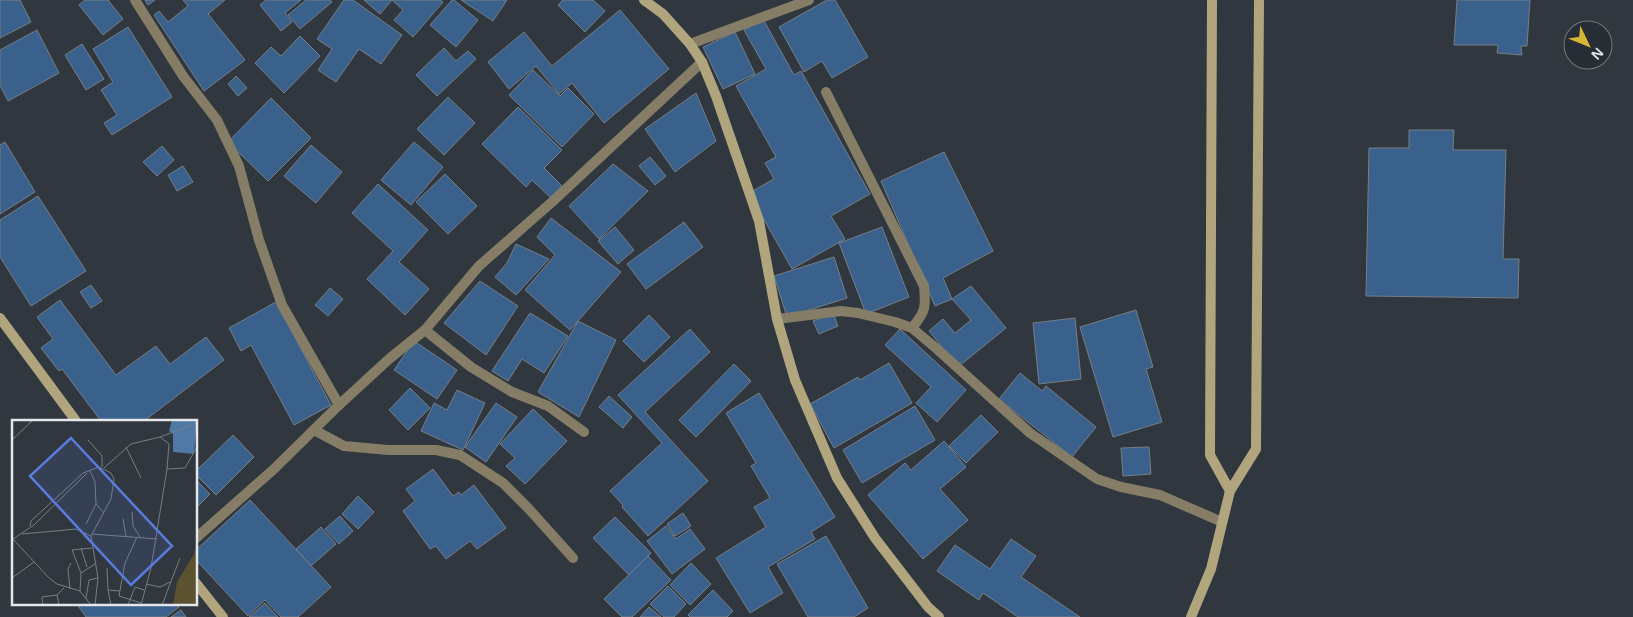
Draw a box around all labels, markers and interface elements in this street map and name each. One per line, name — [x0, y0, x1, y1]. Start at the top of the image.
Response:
north arrow — [1563, 20, 1613, 70]
text: N — [1588, 45, 1607, 63]
inset map — [12, 420, 198, 604]

